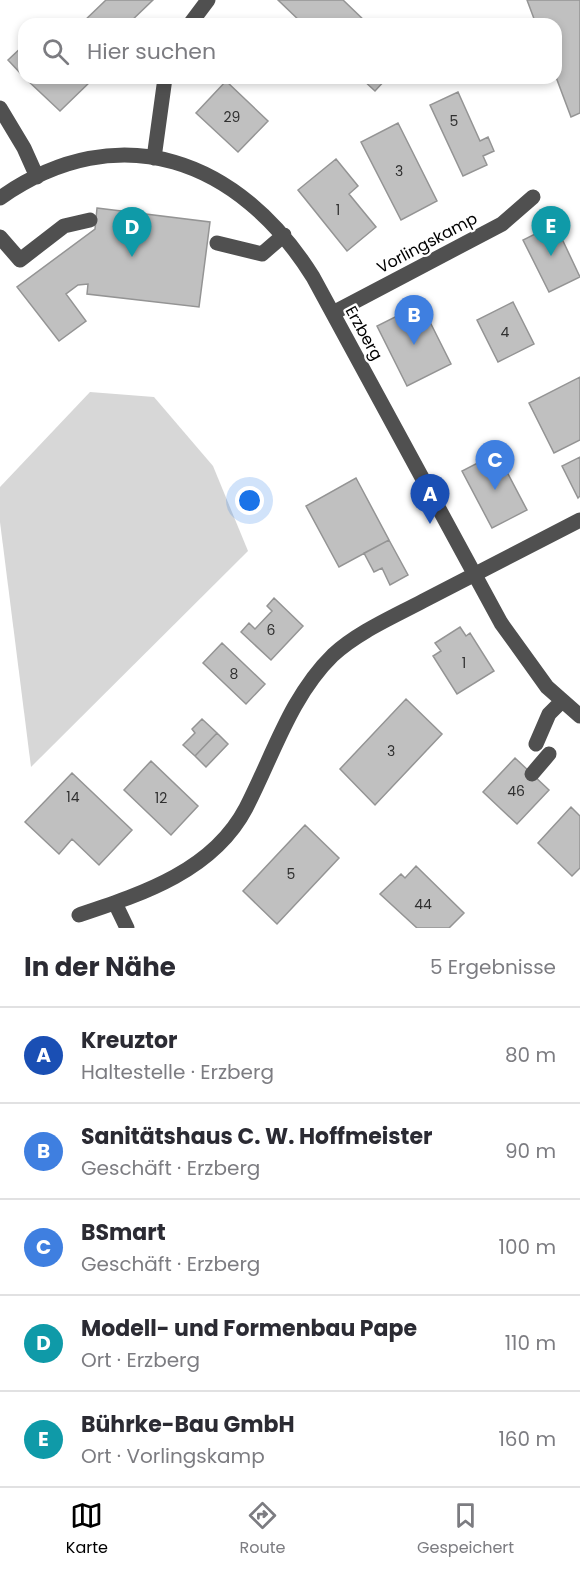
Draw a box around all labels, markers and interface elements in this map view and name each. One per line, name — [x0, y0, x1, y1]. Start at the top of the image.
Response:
search box — [18, 18, 562, 84]
icon: search — [39, 35, 72, 68]
text: Hier suchen — [87, 36, 216, 67]
house number: 29 — [224, 107, 240, 127]
house number: 5 — [450, 111, 458, 131]
house number: 3 — [395, 161, 403, 181]
house number: 1 — [336, 200, 340, 220]
pin: E — [532, 206, 570, 256]
street label: Vorlingskamp — [373, 207, 481, 279]
pin: D — [112, 208, 152, 257]
pin: B — [394, 296, 434, 345]
street label: Erzberg — [340, 302, 388, 364]
house number: 4 — [501, 322, 510, 342]
pin: C — [476, 440, 514, 490]
pin: A — [410, 474, 450, 524]
your location — [235, 486, 264, 515]
house number: 6 — [267, 620, 276, 640]
house number: 1 — [462, 653, 466, 673]
house number: 8 — [230, 664, 239, 684]
house number: 3 — [387, 741, 395, 761]
house number: 46 — [507, 781, 525, 801]
house number: 14 — [66, 787, 80, 807]
house number: 12 — [155, 788, 167, 808]
house number: 5 — [287, 864, 295, 884]
house number: 44 — [414, 894, 432, 914]
text: In der Nähe — [24, 949, 176, 985]
text: 5 Ergebnisse — [430, 953, 556, 981]
text: Kreuztor — [81, 1025, 177, 1056]
text: A — [36, 1041, 51, 1069]
text: 80 m — [505, 1041, 556, 1069]
text: Haltestelle · Erzberg — [81, 1058, 274, 1086]
text: Sanitätshaus C. W. Hoffmeister — [81, 1121, 433, 1152]
text: B — [37, 1137, 50, 1165]
text: 90 m — [505, 1137, 556, 1165]
text: Geschäft · Erzberg — [81, 1154, 260, 1182]
text: BSmart — [81, 1217, 166, 1248]
text: C — [36, 1233, 51, 1261]
text: 100 m — [499, 1233, 556, 1261]
text: Geschäft · Erzberg — [81, 1250, 260, 1278]
text: Modell- und Formenbau Pape — [81, 1313, 417, 1344]
text: D — [36, 1329, 51, 1357]
text: 110 m — [505, 1329, 556, 1357]
text: Ort · Erzberg — [81, 1346, 200, 1374]
text: Bührke-Bau GmbH — [81, 1409, 295, 1440]
text: E — [38, 1425, 49, 1453]
text: 160 m — [498, 1425, 556, 1453]
text: Ort · Vorlingskamp — [81, 1442, 265, 1470]
tab: Karte — [66, 1499, 108, 1560]
tab: Route — [240, 1499, 285, 1560]
tab: Gespeichert — [417, 1499, 514, 1560]

